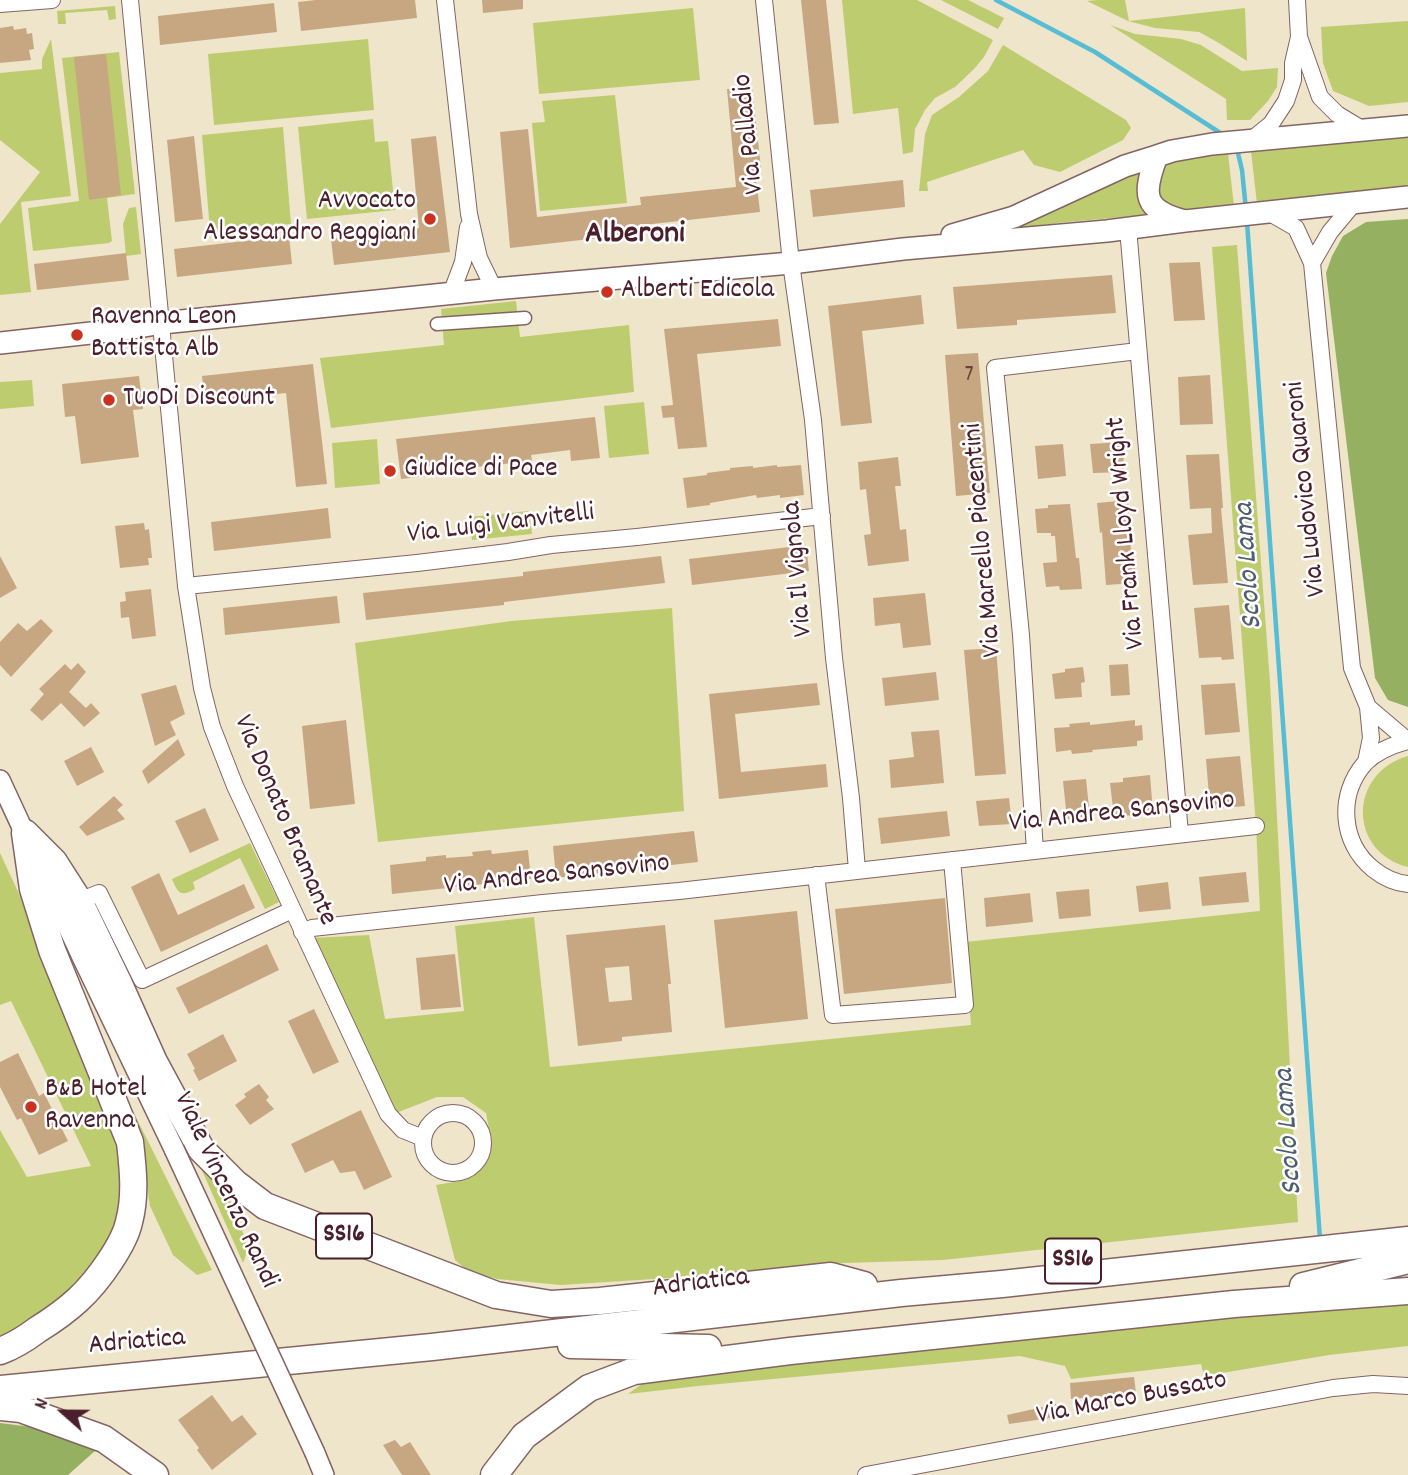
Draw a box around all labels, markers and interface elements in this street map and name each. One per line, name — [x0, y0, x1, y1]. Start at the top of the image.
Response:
street label: Via Palladio — [728, 72, 774, 196]
place label: Avvocato Alessandro Reggiani — [203, 186, 416, 252]
marker: Avvocato Alessandro Reggiani — [422, 211, 438, 227]
district label: Alberoni — [585, 218, 685, 256]
place label: Alberti Edicola — [621, 275, 774, 309]
marker: Alberti Edicola — [599, 284, 615, 300]
place label: Ravenna Leon Battista Alb — [91, 302, 236, 368]
marker: Ravenna Leon Battista Alb — [69, 327, 85, 343]
house number: 7 — [964, 363, 974, 391]
street label: Via Ludovico Quaroni — [1280, 380, 1336, 598]
place label: TuoDi Discount — [123, 383, 275, 417]
marker: TuoDi Discount — [101, 392, 117, 408]
street label: Via Frank Lloyd Wright — [1101, 415, 1155, 651]
street label: Via Marcello Piacentini — [958, 422, 1012, 658]
place label: Giudice di Pace — [404, 454, 558, 488]
marker: Giudice di Pace — [382, 463, 398, 479]
street label: Via Luigi Vanvitelli — [406, 498, 596, 554]
street label: Via Il Vignola — [777, 500, 823, 638]
water label: Scolo Lama — [1229, 501, 1273, 631]
street label: Via Donato Bramante — [224, 711, 342, 931]
street label: Via Andrea Sansovino — [1008, 785, 1236, 843]
street label: Via Andrea Sansovino — [443, 848, 671, 906]
water label: Scolo Lama — [1269, 1067, 1313, 1197]
place label: B&B Hotel Ravenna — [45, 1074, 146, 1140]
street label: Viale Vincenzo Randi — [164, 1088, 284, 1294]
marker: B&B Hotel Ravenna — [23, 1099, 39, 1115]
road number: SS16 — [316, 1214, 372, 1259]
road number: SS16 — [1045, 1238, 1101, 1284]
street label: Adriatica — [651, 1262, 751, 1308]
street label: Adriatica — [87, 1323, 187, 1365]
street label: Via Marco Bussato — [1034, 1365, 1230, 1435]
north arrow — [28, 1377, 98, 1447]
text: N — [29, 1395, 57, 1414]

